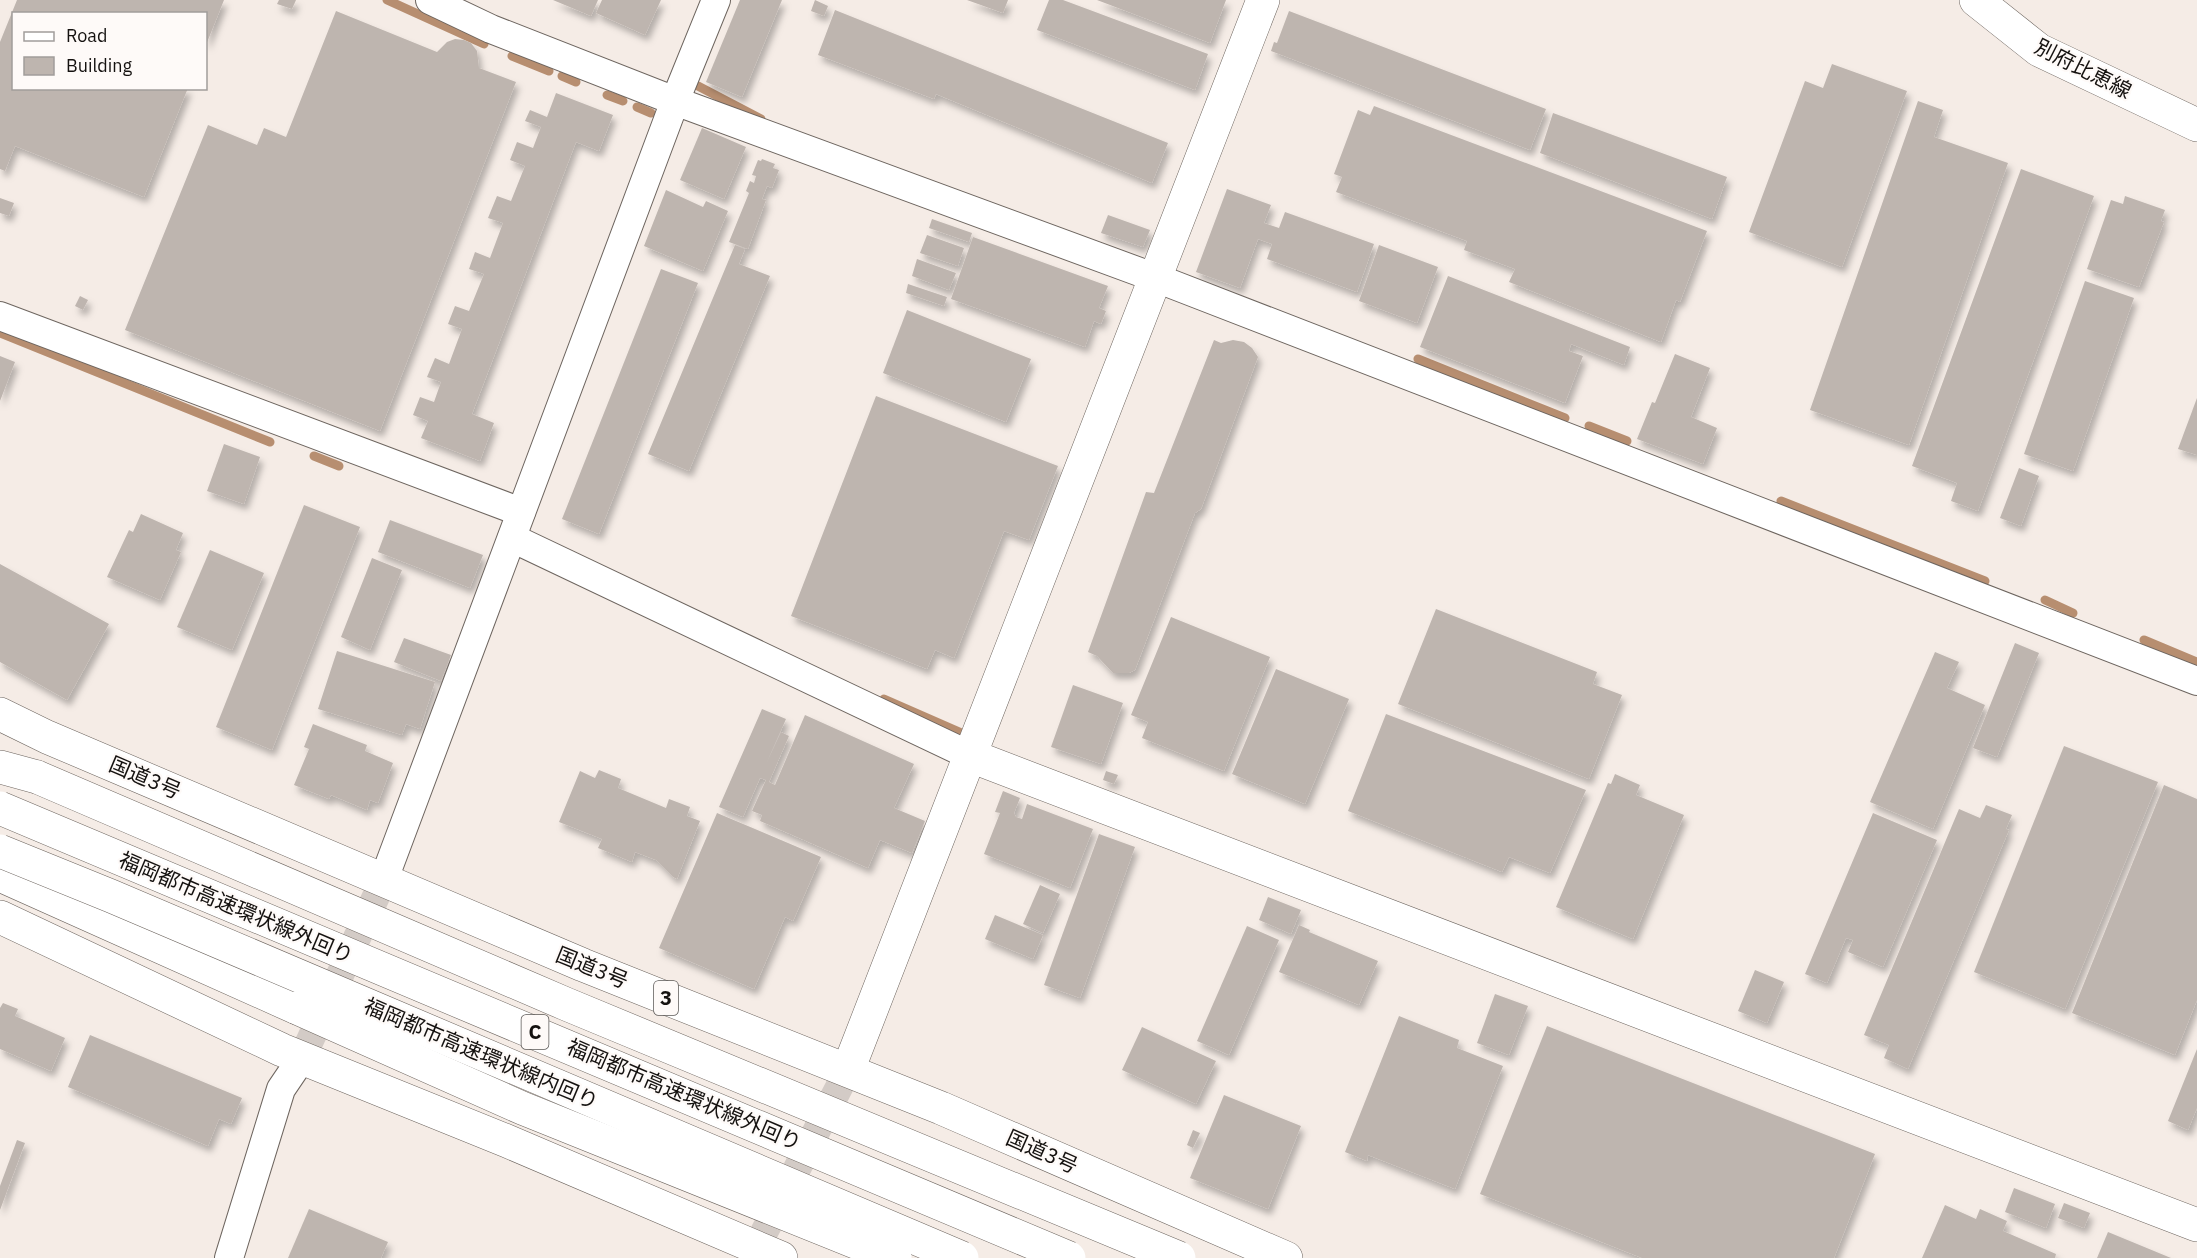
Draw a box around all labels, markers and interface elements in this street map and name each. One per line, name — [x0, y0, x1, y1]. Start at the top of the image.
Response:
legend — [12, 12, 207, 90]
text: Road — [66, 24, 107, 47]
street label: 別府比恵線 — [2030, 32, 2137, 104]
text: Building — [66, 54, 133, 77]
street label: 国道3号 — [105, 749, 186, 805]
street label: 福岡都市高速環状線外回り — [115, 845, 358, 969]
street label: 国道3号 — [552, 940, 633, 994]
road number: 3 — [654, 981, 678, 1015]
street label: 福岡都市高速環状線内回り — [360, 991, 603, 1115]
road number: C — [522, 1015, 548, 1049]
street label: 福岡都市高速環状線外回り — [563, 1032, 806, 1156]
street label: 国道3号 — [1002, 1123, 1083, 1179]

